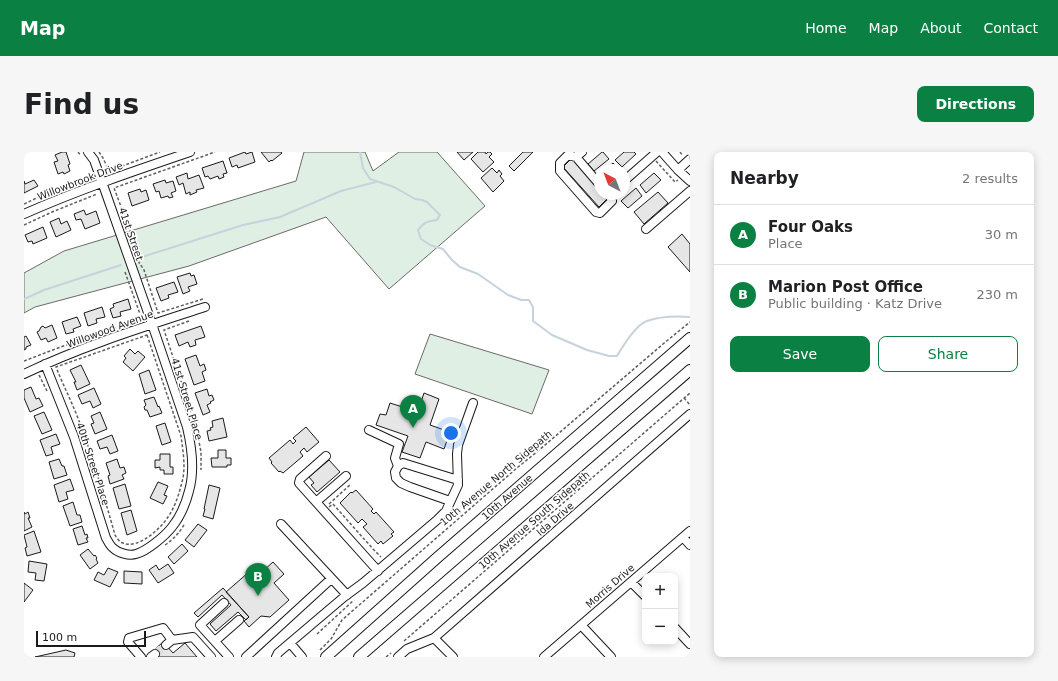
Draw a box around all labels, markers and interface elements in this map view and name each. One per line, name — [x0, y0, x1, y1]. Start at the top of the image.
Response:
text: Map — [20, 17, 65, 39]
text: Home — [805, 20, 847, 36]
text: Map — [869, 20, 898, 36]
text: About — [920, 20, 962, 36]
text: Contact — [984, 20, 1038, 36]
button: Directions — [917, 86, 1034, 122]
text: Find us — [24, 88, 139, 121]
street label: Willowbrook Drive — [36, 160, 124, 202]
north arrow — [594, 164, 630, 200]
text: Nearby — [730, 168, 799, 188]
text: 2 results — [962, 171, 1018, 186]
street label: 41st Street — [117, 206, 145, 262]
text: Four Oaks — [768, 218, 853, 236]
text: A — [738, 227, 748, 242]
text: 30 m — [985, 227, 1018, 242]
text: Place — [768, 236, 803, 251]
text: Marion Post Office — [768, 278, 923, 296]
text: B — [738, 287, 748, 302]
text: 230 m — [976, 287, 1018, 302]
text: Public building · Katz Drive — [768, 296, 942, 311]
street label: Willowood Avenue — [65, 308, 155, 350]
button: Save — [730, 336, 870, 372]
button: Share — [878, 336, 1018, 372]
street label: 41st Street Place — [169, 357, 205, 441]
pin: A — [400, 395, 426, 428]
street label: 40th Street Place — [74, 421, 112, 507]
your location — [441, 423, 461, 443]
street label: 10th Avenue North Sidepath — [438, 428, 554, 528]
street label: 10th Avenue South Sidepath — [476, 469, 592, 571]
street label: 10th Avenue — [479, 472, 535, 522]
street label: Ida Drive — [534, 500, 576, 538]
street label: Morris Drive — [584, 562, 636, 610]
pin: B — [245, 563, 271, 596]
map controls — [642, 573, 678, 645]
button: + — [642, 573, 678, 609]
button: − — [642, 609, 678, 645]
scale bar — [36, 629, 146, 648]
text: 100 m — [42, 631, 77, 644]

